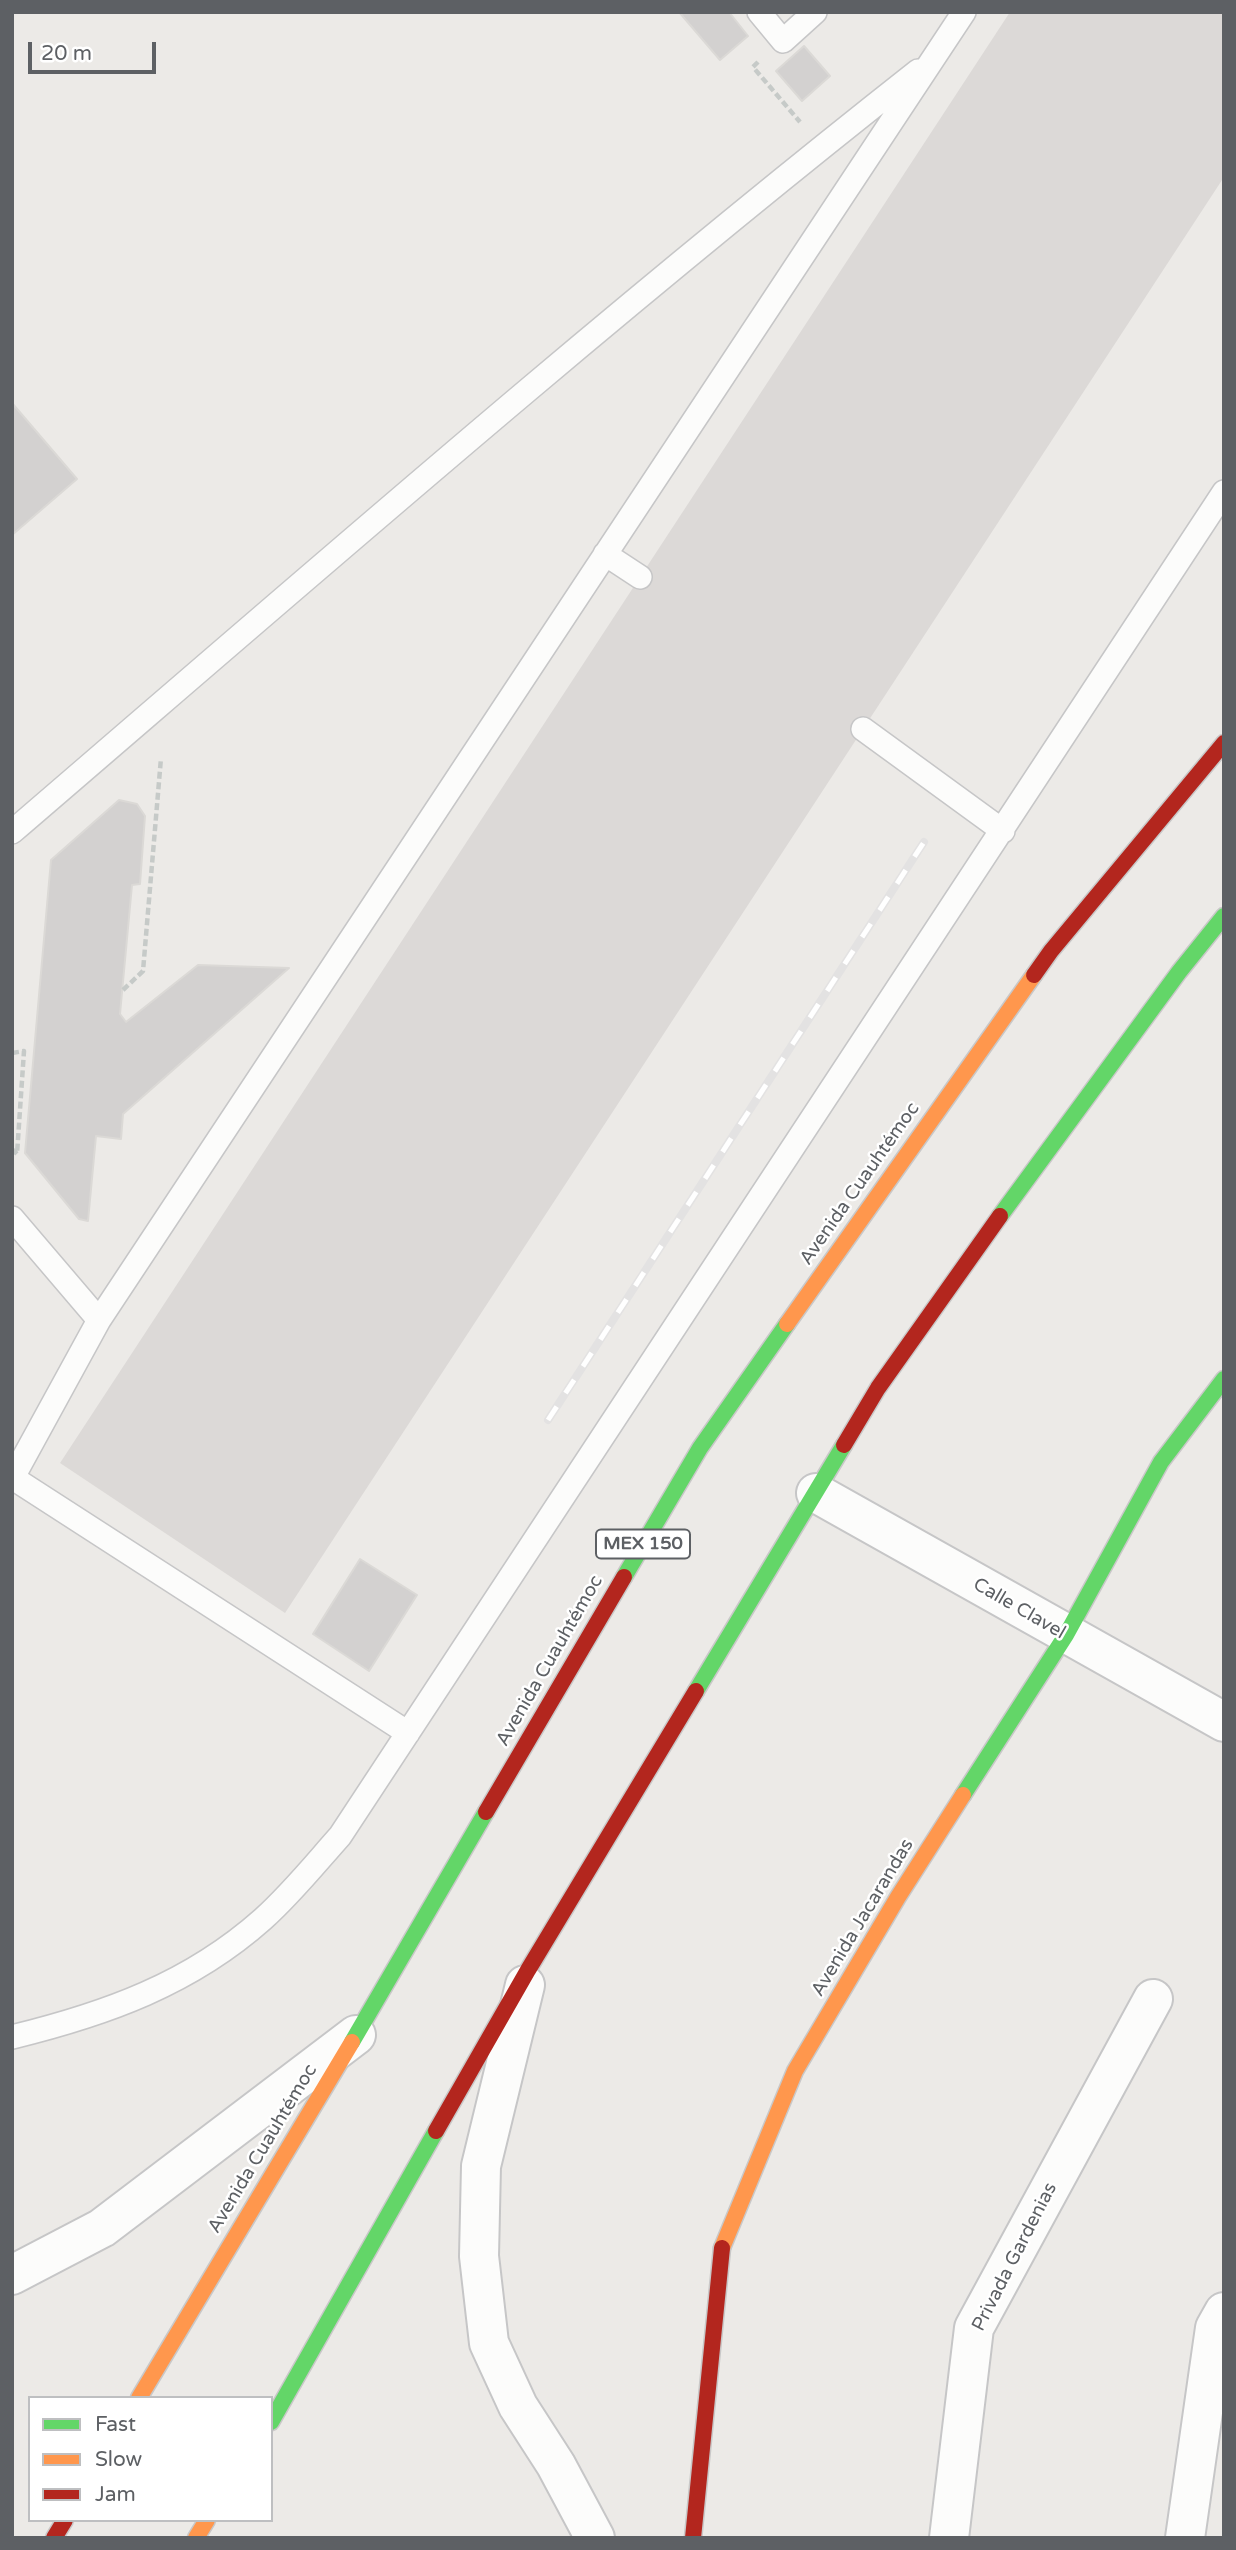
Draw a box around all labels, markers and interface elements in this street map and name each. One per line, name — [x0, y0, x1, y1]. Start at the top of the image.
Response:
scale bar — [32, 28, 159, 72]
text: 20 m — [41, 41, 92, 66]
street label: Avenida Cuauhtémoc — [795, 1098, 925, 1270]
road number: MEX 150 — [596, 1530, 690, 1559]
street label: Avenida Cuauhtémoc — [492, 1572, 608, 1750]
street label: Calle Clavel — [969, 1573, 1069, 1645]
street label: Avenida Jacarandas — [807, 1835, 919, 2001]
street label: Avenida Cuauhtémoc — [203, 2060, 323, 2238]
street label: Privada Gardenias — [968, 2179, 1062, 2335]
legend — [28, 2396, 273, 2522]
text: Fast — [95, 2412, 136, 2437]
text: Slow — [95, 2447, 142, 2472]
text: Jam — [95, 2482, 136, 2507]

